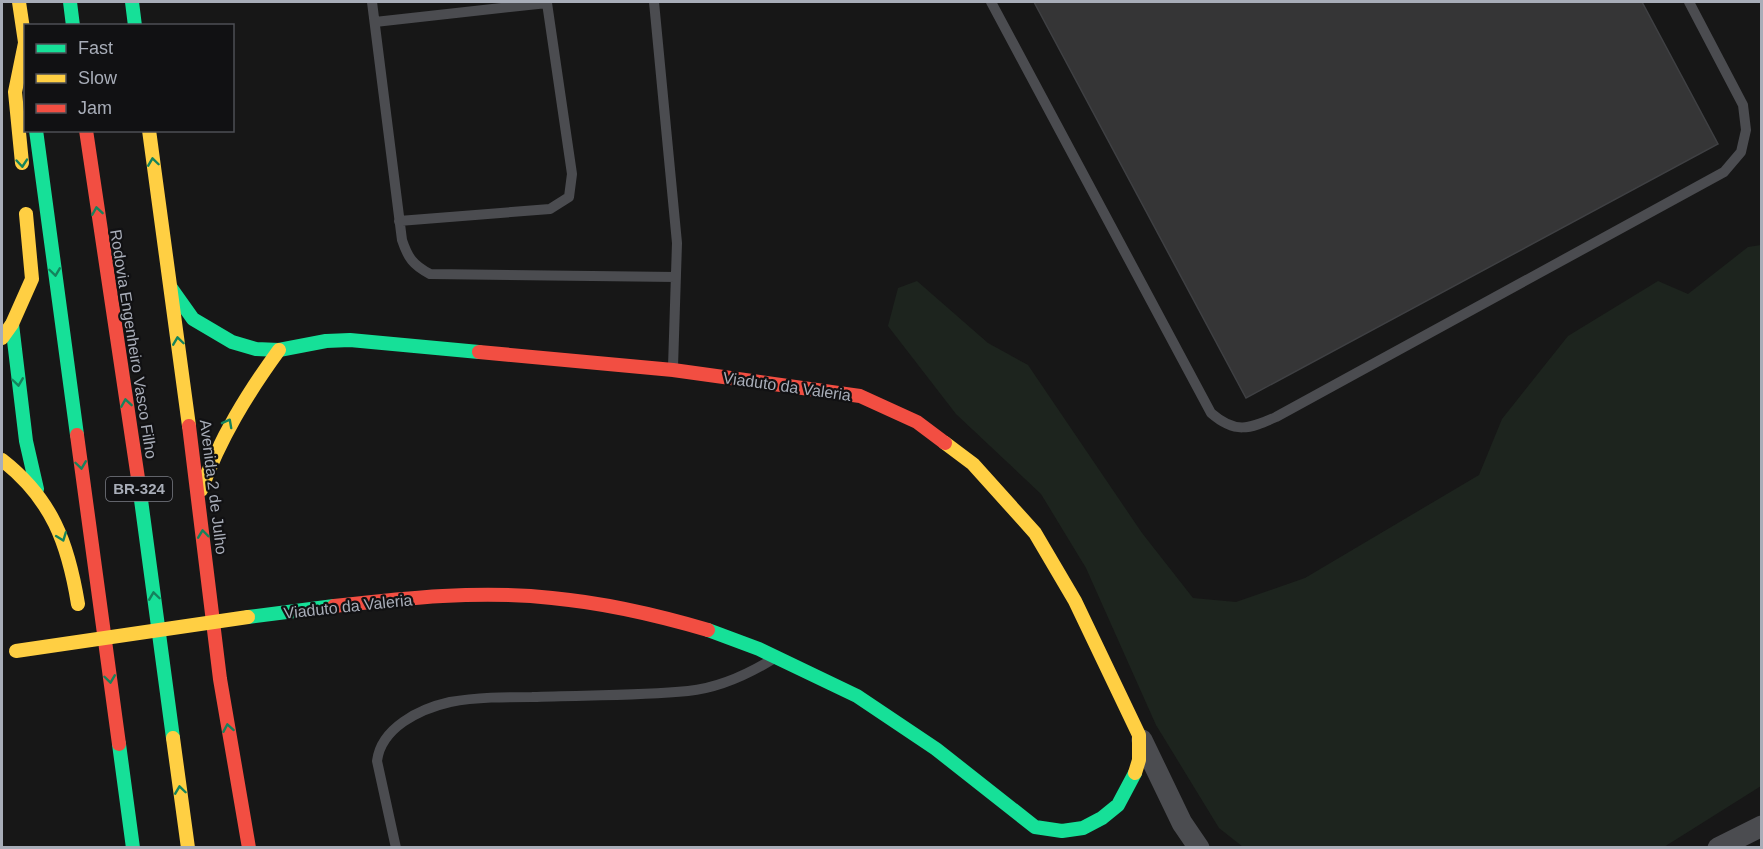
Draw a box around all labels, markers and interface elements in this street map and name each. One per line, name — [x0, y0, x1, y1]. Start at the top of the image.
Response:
legend — [24, 24, 234, 132]
text: Fast — [78, 38, 113, 58]
text: Slow — [78, 68, 118, 88]
text: Jam — [78, 98, 112, 118]
one-way arrow — [148, 157, 160, 166]
one-way arrow — [15, 159, 28, 168]
one-way arrow — [91, 206, 103, 215]
street label: Rodovia Engenheiro Vasco Filho — [107, 228, 160, 460]
one-way arrow — [49, 267, 61, 276]
one-way arrow — [172, 337, 184, 346]
street label: Viaduto da Valeria — [722, 369, 852, 404]
one-way arrow — [11, 378, 23, 387]
one-way arrow — [120, 399, 132, 408]
street label: Avenida 2 de Julho — [197, 419, 230, 556]
one-way arrow — [221, 419, 232, 430]
one-way arrow — [75, 460, 87, 470]
road number: BR-324 — [106, 477, 172, 501]
one-way arrow — [197, 530, 210, 539]
one-way arrow — [55, 531, 68, 542]
street label: Viaduto da Valeria — [283, 591, 413, 622]
one-way arrow — [149, 592, 161, 601]
one-way arrow — [103, 674, 116, 684]
one-way arrow — [223, 723, 235, 732]
one-way arrow — [175, 785, 187, 794]

